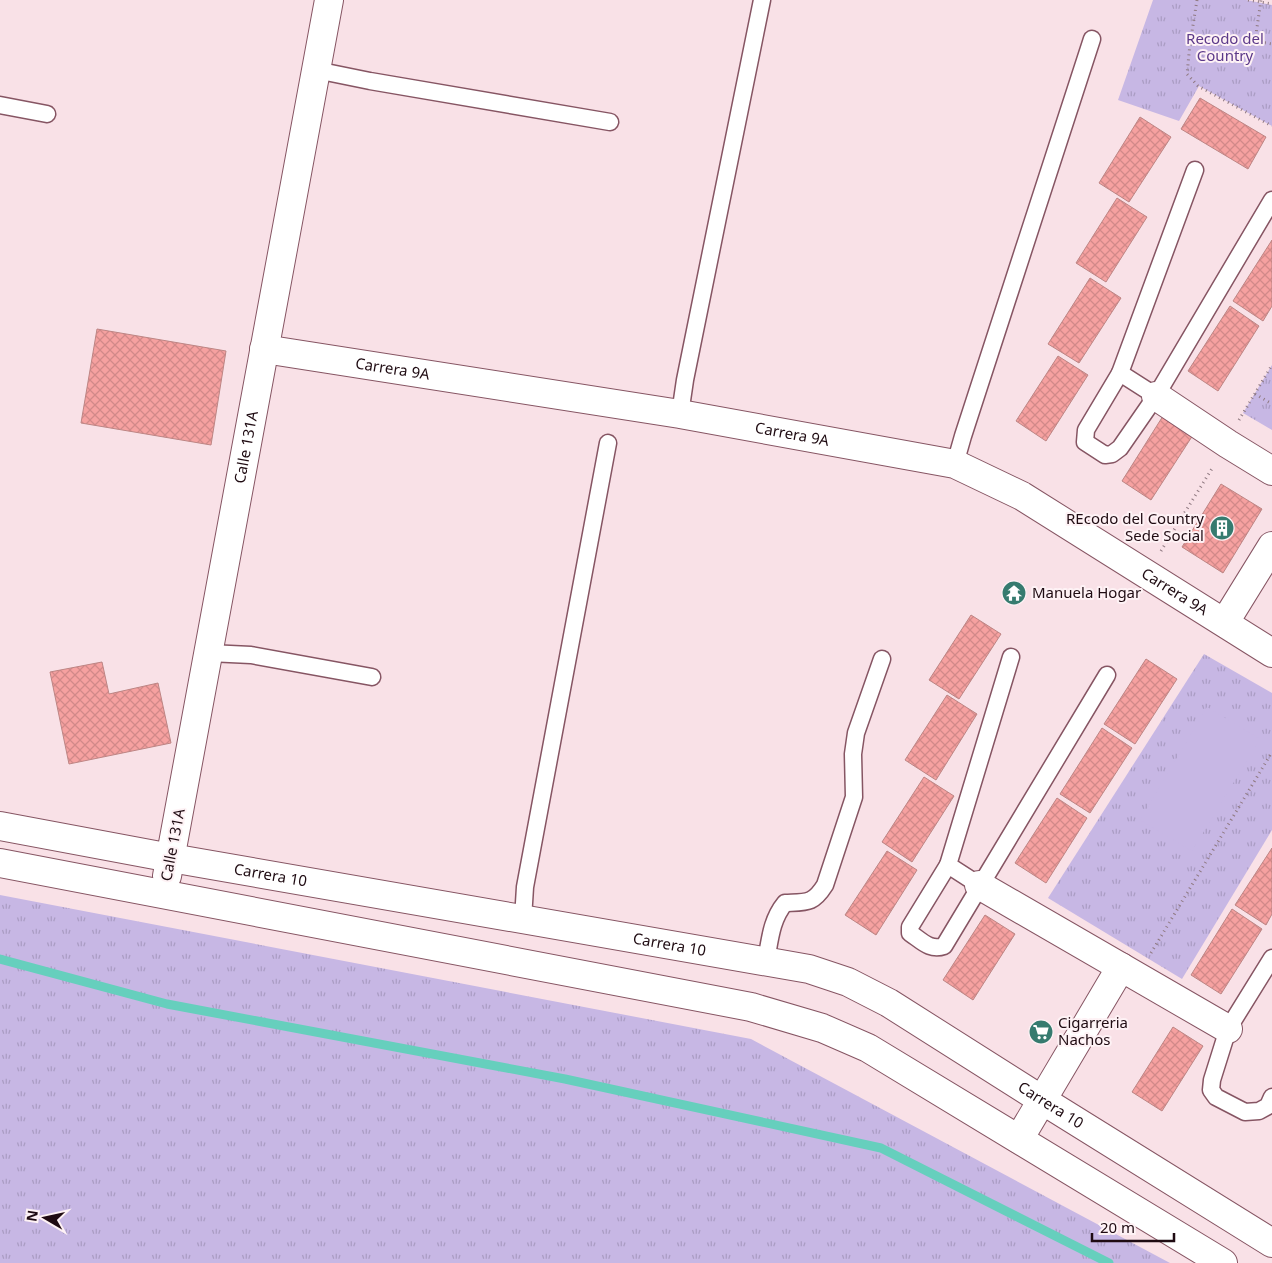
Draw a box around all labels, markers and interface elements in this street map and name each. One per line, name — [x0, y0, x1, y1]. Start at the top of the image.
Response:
park label: Recodo del Country — [1186, 28, 1264, 65]
street label: Carrera 9A — [354, 352, 432, 384]
street label: Calle 131A — [229, 409, 262, 485]
street label: Carrera 9A — [754, 417, 831, 450]
place label: REcodo del Country Sede Social — [1066, 508, 1204, 545]
building icon: REcodo del Country Sede Social — [1209, 515, 1235, 541]
street label: Carrera 9A — [1138, 563, 1213, 620]
temple icon: Manuela Hogar — [1001, 580, 1027, 606]
place label: Manuela Hogar — [1032, 582, 1141, 602]
street label: Calle 131A — [155, 807, 189, 883]
street label: Carrera 10 — [233, 858, 309, 891]
street label: Carrera 10 — [632, 928, 708, 960]
place label: Cigarreria Nachos — [1058, 1012, 1128, 1049]
supermarket icon: Cigarreria Nachos — [1028, 1019, 1054, 1045]
street label: Carrera 10 — [1015, 1076, 1088, 1132]
north arrow — [20, 1193, 70, 1243]
text: N — [21, 1209, 42, 1223]
scale bar — [1092, 1210, 1174, 1242]
text: 20 m — [1100, 1217, 1135, 1237]

